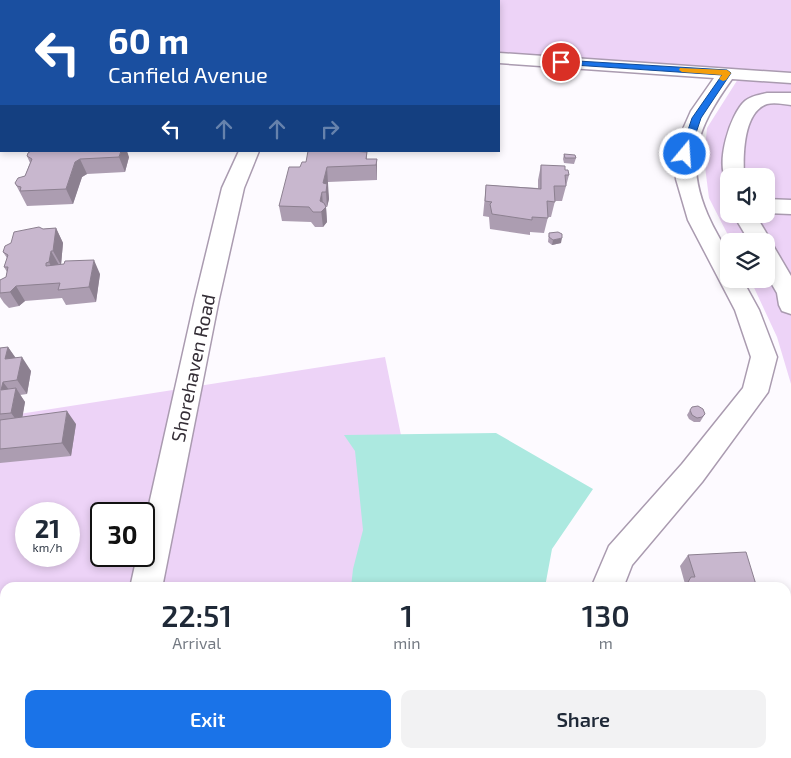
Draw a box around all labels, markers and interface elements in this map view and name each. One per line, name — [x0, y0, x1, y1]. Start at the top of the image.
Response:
text: 60 m — [108, 19, 189, 61]
icon: left — [25, 20, 90, 85]
pin — [540, 41, 582, 83]
icon: arrive — [547, 48, 575, 76]
text: Canfield Avenue — [108, 61, 268, 87]
icon: left — [157, 115, 185, 143]
icon: ahead — [210, 115, 238, 143]
icon: ahead — [263, 115, 291, 143]
icon: right — [316, 115, 344, 143]
position arrow — [658, 127, 710, 179]
map controls — [720, 168, 775, 288]
button: sound — [720, 168, 775, 223]
button: layers — [720, 233, 775, 288]
street label: Shorehaven Road — [166, 292, 219, 444]
speed limit sign: 30 — [90, 502, 155, 567]
text: 21 — [35, 513, 60, 543]
text: km/h — [33, 540, 62, 554]
text: 22:51 — [161, 597, 232, 633]
text: 1 — [401, 597, 413, 633]
text: 130 — [582, 597, 630, 633]
text: Arrival — [172, 633, 221, 652]
text: min — [393, 633, 421, 652]
text: m — [599, 633, 613, 652]
button: Exit — [25, 690, 391, 748]
button: Share — [401, 690, 766, 748]

